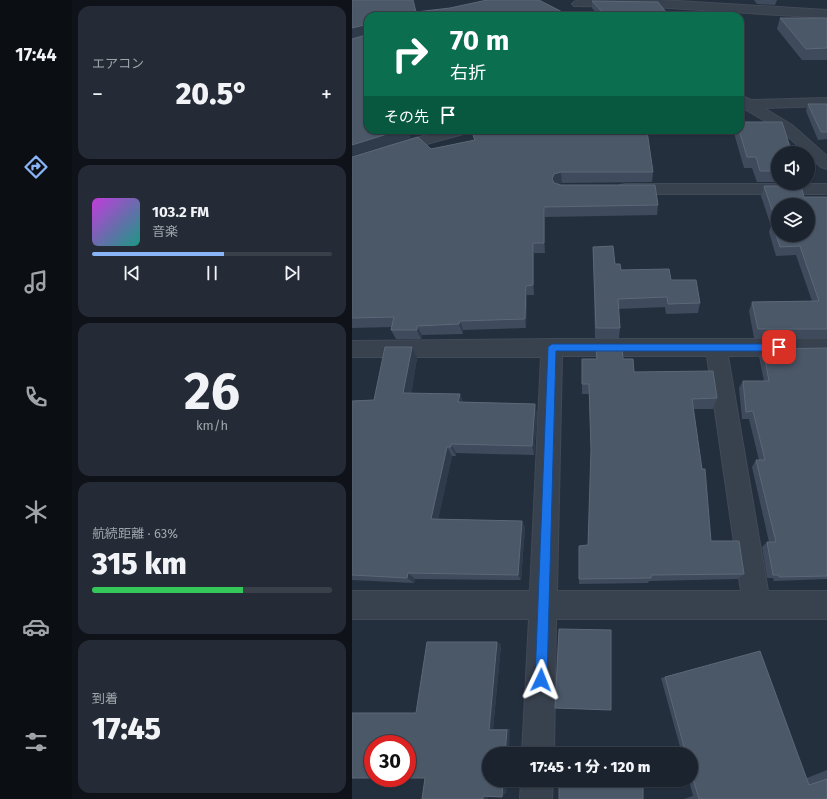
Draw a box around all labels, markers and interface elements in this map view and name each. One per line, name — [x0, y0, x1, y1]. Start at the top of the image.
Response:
text: 70 m — [450, 24, 509, 57]
icon: right — [384, 28, 436, 80]
text: 17:44 — [15, 44, 57, 66]
text: エアコン — [92, 56, 144, 71]
text: 右折 — [450, 62, 486, 84]
text: 20.5° — [176, 76, 248, 112]
text: − — [92, 81, 103, 108]
text: + — [321, 81, 332, 108]
icon: arrive — [437, 104, 459, 126]
text: その先 — [384, 108, 429, 126]
map controls — [771, 146, 815, 242]
button: sound — [771, 146, 815, 190]
icon: directions — [22, 153, 50, 181]
button: layers — [771, 198, 815, 242]
text: 103.2 FM — [152, 203, 209, 221]
text: 音楽 — [152, 224, 178, 239]
icon: previous — [121, 262, 143, 284]
icon: pause — [201, 262, 223, 284]
icon: next — [281, 262, 303, 284]
icon: music — [22, 268, 50, 296]
pin — [762, 330, 796, 364]
icon: arrive — [768, 336, 790, 358]
text: 26 — [184, 360, 240, 423]
icon: phone — [22, 383, 50, 411]
text: km/h — [196, 418, 228, 433]
icon: climate — [22, 498, 50, 526]
text: 航続距離 · 63% — [92, 526, 178, 541]
text: 315 km — [92, 546, 187, 582]
icon: car — [22, 613, 50, 641]
position arrow — [520, 659, 562, 701]
text: 到着 — [92, 691, 118, 706]
text: 17:45 — [92, 711, 161, 747]
icon: filters — [22, 728, 50, 756]
speed limit sign: 30 — [364, 735, 416, 787]
text: 17:45 · 1 分 · 120 m — [530, 758, 650, 776]

